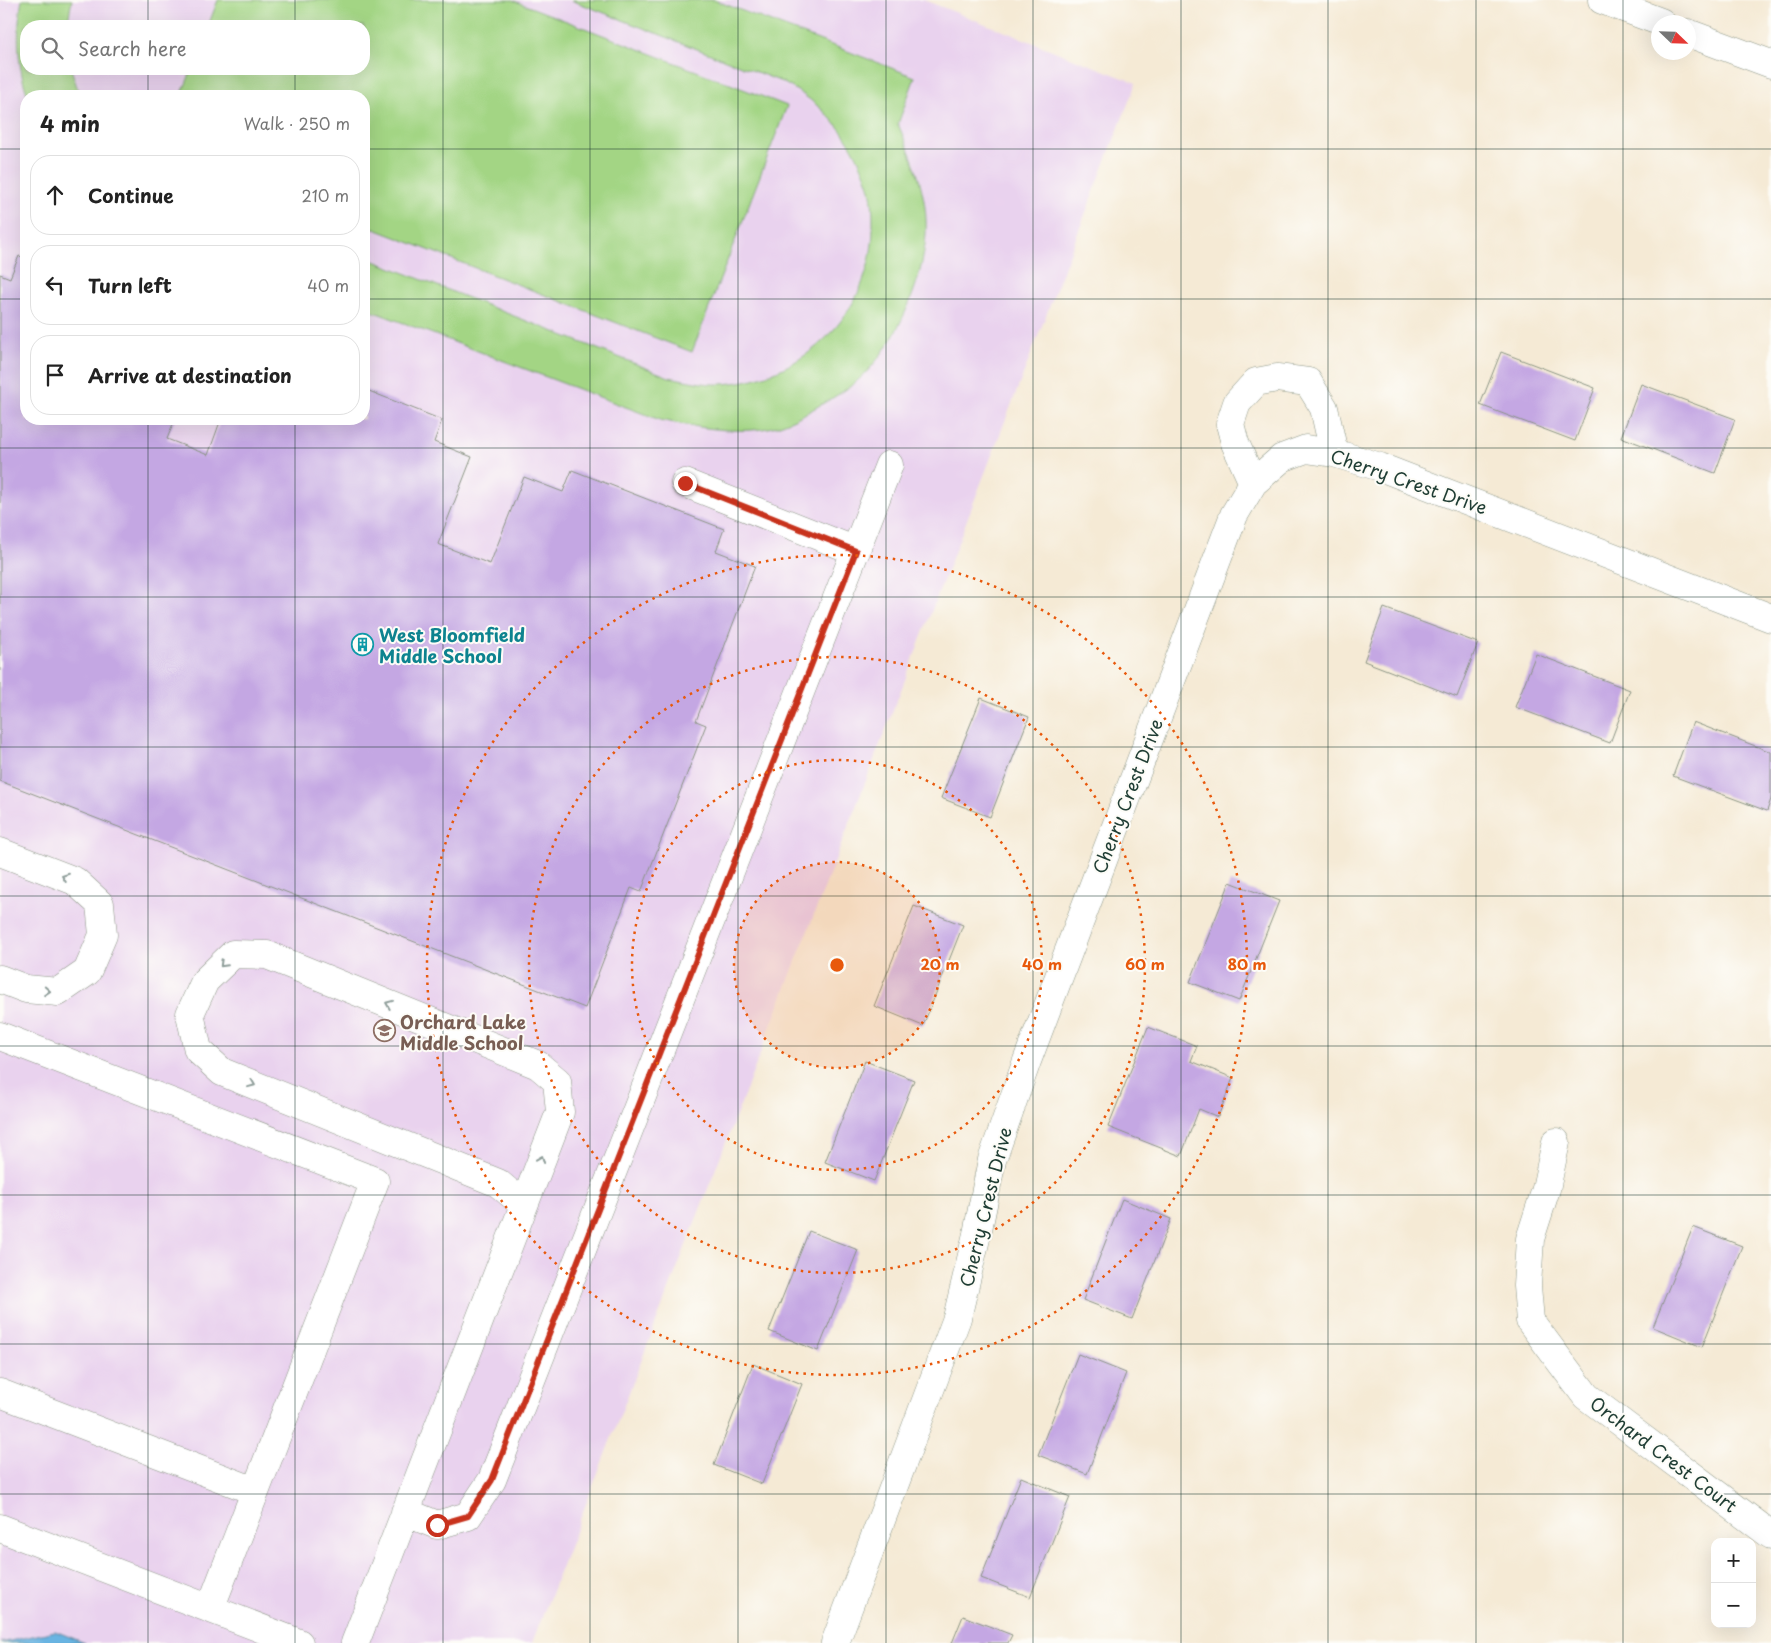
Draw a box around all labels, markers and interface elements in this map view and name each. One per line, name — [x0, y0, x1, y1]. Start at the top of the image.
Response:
north arrow — [1651, 15, 1696, 60]
search box — [20, 20, 370, 75]
icon: search — [38, 34, 66, 62]
text: Search here — [78, 34, 187, 62]
text: 4 min — [40, 107, 100, 139]
text: Walk · 250 m — [244, 111, 350, 135]
icon: ahead — [41, 181, 69, 209]
text: Continue — [88, 181, 174, 209]
text: 210 m — [301, 183, 349, 207]
icon: left — [41, 271, 69, 299]
text: Turn left — [88, 271, 172, 299]
text: 40 m — [307, 273, 349, 297]
icon: arrive — [41, 361, 69, 389]
text: Arrive at destination — [88, 361, 292, 389]
street label: Cherry Crest Drive — [1327, 442, 1491, 520]
route end — [674, 472, 697, 495]
place label: West Bloomfield Middle School — [379, 621, 525, 669]
building icon: West Bloomfield Middle School — [351, 632, 375, 656]
street label: Cherry Crest Drive — [1085, 715, 1169, 877]
one-way arrow — [61, 873, 70, 883]
text: 20 m — [921, 952, 959, 975]
text: 40 m — [1022, 952, 1062, 975]
text: 60 m — [1125, 952, 1165, 975]
text: 80 m — [1227, 952, 1267, 975]
centre of rings — [828, 956, 846, 974]
one-way arrow — [220, 958, 229, 967]
one-way arrow — [43, 985, 51, 996]
one-way arrow — [385, 1000, 394, 1011]
place label: Orchard Lake Middle School — [400, 1008, 526, 1056]
school or university icon: Orchard Lake Middle School — [372, 1019, 396, 1043]
one-way arrow — [247, 1078, 256, 1088]
street label: Cherry Crest Drive — [952, 1124, 1018, 1290]
one-way arrow — [535, 1155, 545, 1164]
street label: Orchard Crest Court — [1585, 1390, 1743, 1518]
route start — [426, 1514, 449, 1537]
map controls — [1711, 1538, 1756, 1628]
button: + — [1711, 1538, 1756, 1583]
button: − — [1711, 1583, 1756, 1628]

